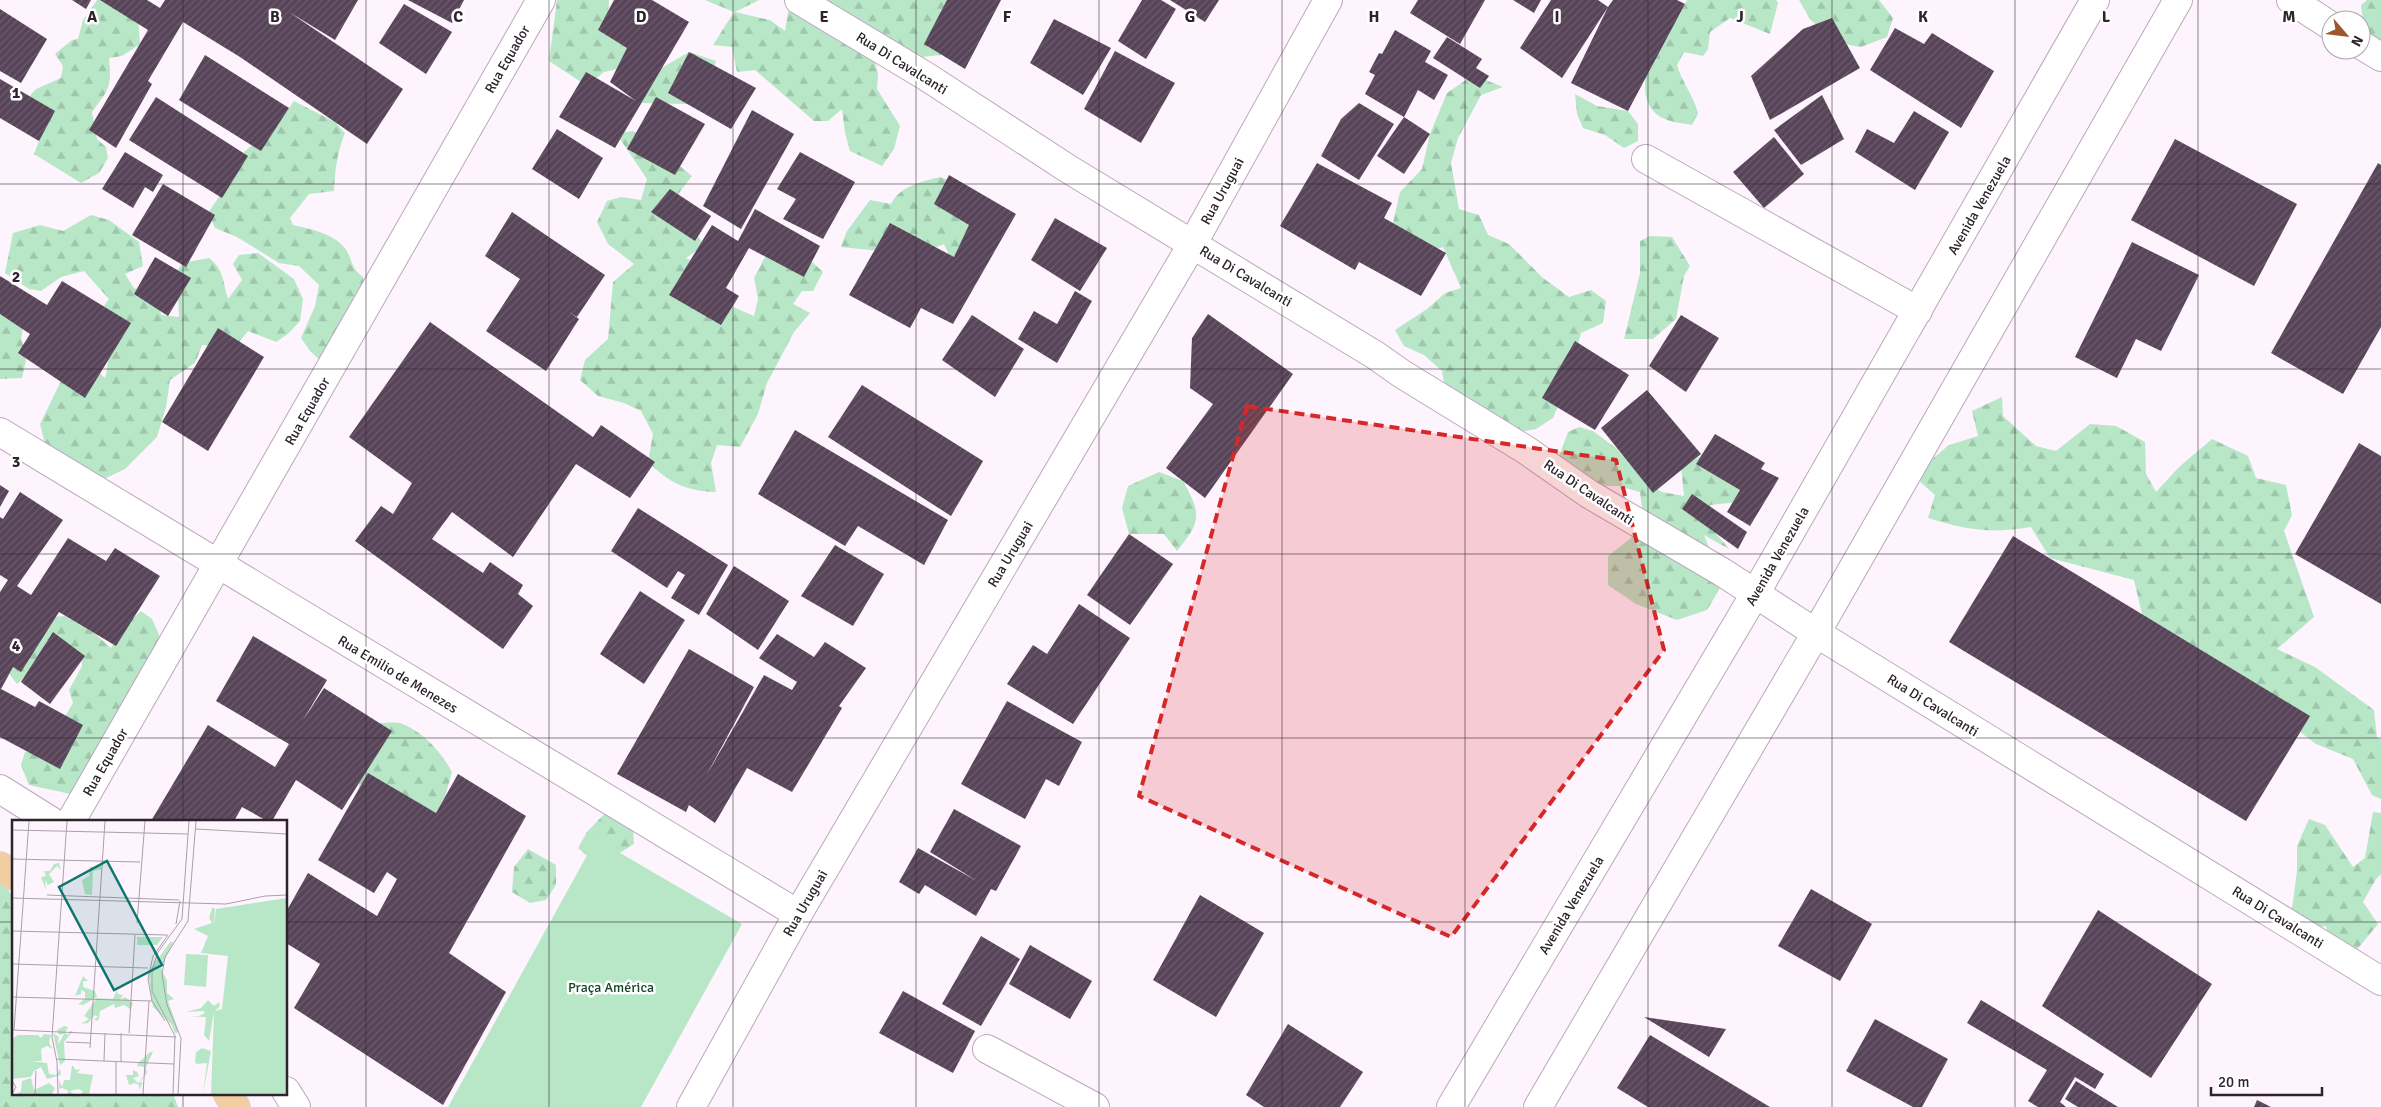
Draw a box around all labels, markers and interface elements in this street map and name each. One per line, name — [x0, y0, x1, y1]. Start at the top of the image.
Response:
text: A — [87, 7, 98, 27]
text: B — [270, 7, 280, 27]
text: C — [453, 7, 463, 27]
text: D — [636, 7, 647, 27]
text: E — [819, 7, 829, 27]
text: F — [1003, 7, 1012, 27]
text: G — [1185, 7, 1195, 27]
text: H — [1369, 7, 1379, 27]
text: I — [1554, 7, 1560, 27]
text: J — [1736, 7, 1744, 27]
text: K — [1918, 7, 1928, 27]
text: L — [2102, 7, 2111, 27]
text: M — [2282, 7, 2296, 27]
north arrow — [2321, 10, 2371, 60]
street label: Rua Equador — [481, 22, 534, 96]
street label: Rua Di Cavalcanti — [853, 28, 951, 98]
text: N — [2347, 33, 2367, 49]
text: 1 — [12, 83, 21, 103]
street label: Avenida Venezuela — [1944, 153, 2015, 258]
street label: Rua Uruguai — [1197, 155, 1248, 228]
street label: Rua Di Cavalcanti — [1196, 242, 1295, 311]
text: 2 — [12, 267, 20, 287]
street label: Rua Equador — [281, 374, 334, 448]
text: 3 — [12, 452, 20, 472]
street label: Rua Di Cavalcanti — [1541, 456, 1637, 529]
street label: Avenida Venezuela — [1742, 504, 1813, 609]
street label: Rua Uruguai — [984, 518, 1037, 590]
street label: Rua Emilio de Menezes — [335, 632, 461, 717]
text: 4 — [12, 636, 21, 656]
street label: Rua Di Cavalcanti — [1884, 670, 1982, 740]
street label: Rua Equador — [79, 725, 132, 799]
inset map — [12, 820, 288, 1094]
street label: Avenida Venezuela — [1535, 853, 1607, 957]
street label: Rua Uruguai — [780, 867, 831, 940]
street label: Rua Di Cavalcanti — [2229, 882, 2327, 952]
park label: Praça América — [568, 979, 654, 996]
scale bar — [2211, 1064, 2322, 1096]
text: 20 m — [2218, 1073, 2249, 1091]

